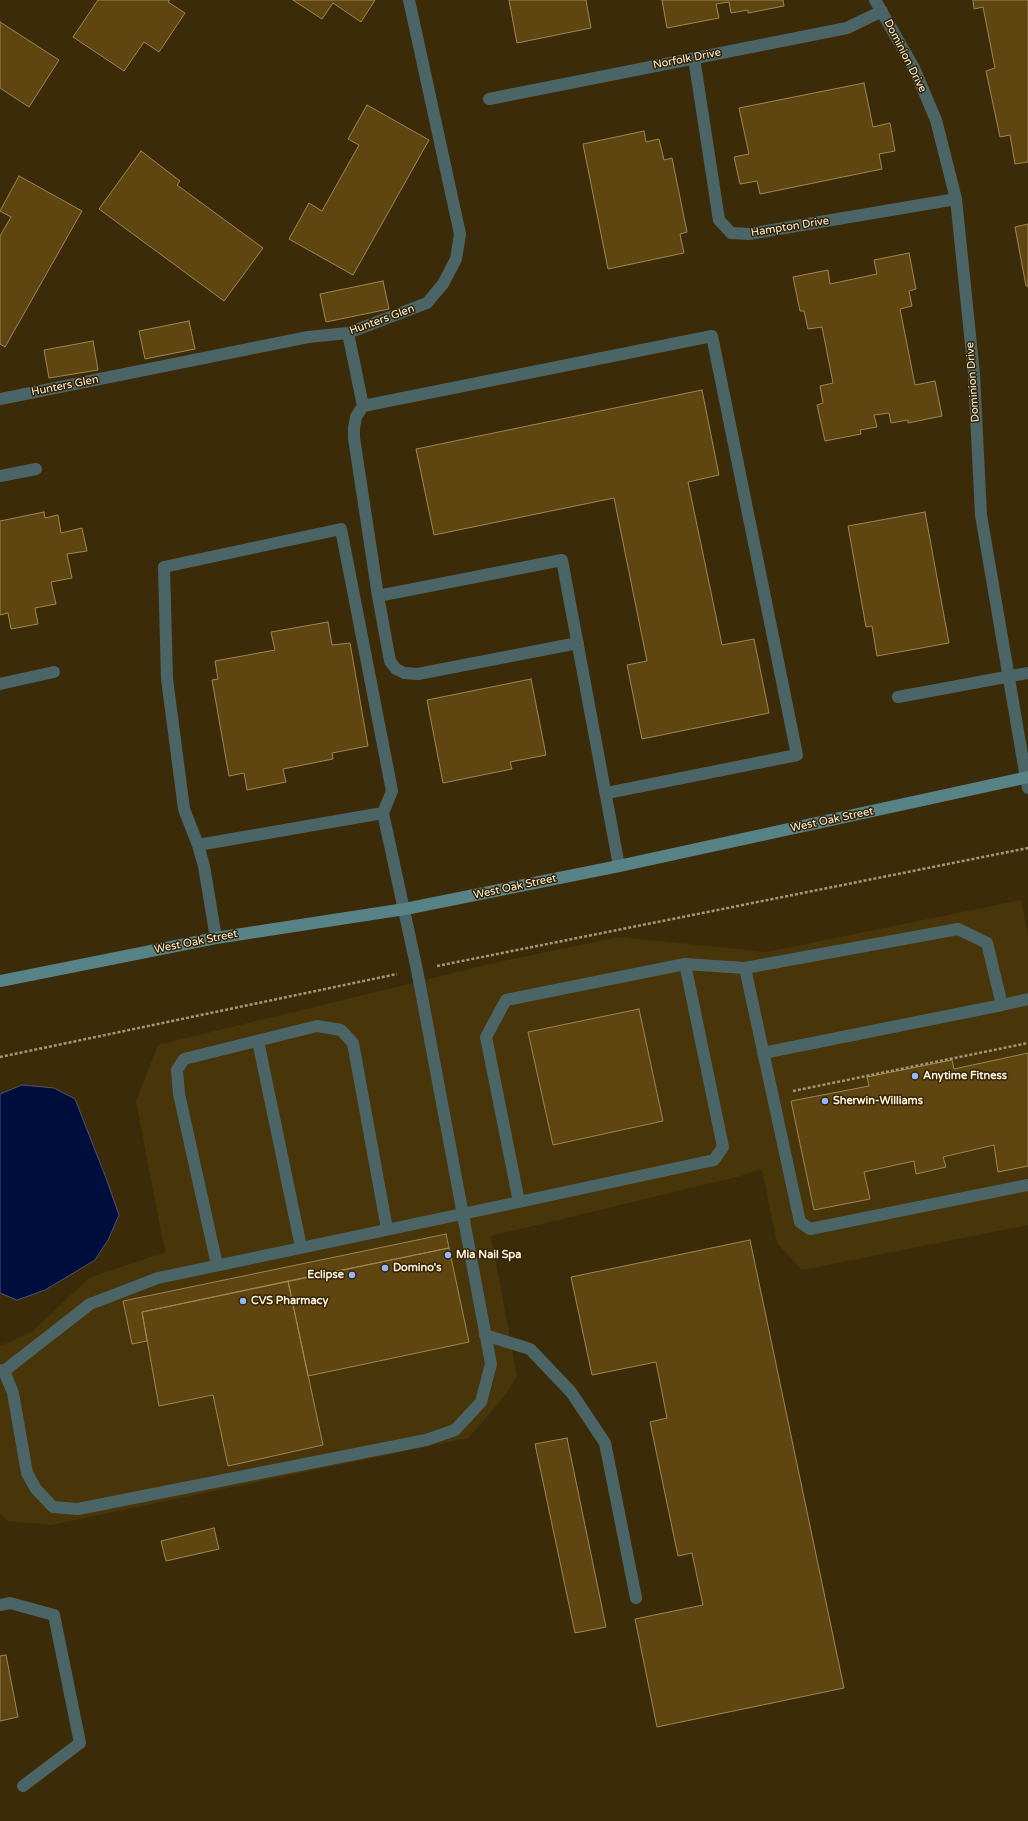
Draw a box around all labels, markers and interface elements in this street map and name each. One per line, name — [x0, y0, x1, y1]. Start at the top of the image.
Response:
street label: Dominion Drive — [881, 17, 929, 95]
street label: Norfolk Drive — [652, 46, 722, 72]
street label: Hampton Drive — [750, 214, 830, 240]
street label: Hunters Glen — [348, 302, 416, 338]
street label: Dominion Drive — [964, 341, 982, 423]
street label: Hunters Glen — [30, 373, 100, 399]
street label: West Oak Street — [789, 805, 875, 835]
street label: West Oak Street — [472, 872, 558, 902]
street label: West Oak Street — [153, 927, 239, 957]
place label: Anytime Fitness — [923, 1069, 1007, 1083]
marker: Anytime Fitness — [910, 1071, 920, 1081]
place label: Sherwin-Williams — [833, 1094, 923, 1108]
marker: Sherwin-Williams — [820, 1096, 830, 1106]
place label: Mia Nail Spa — [456, 1248, 521, 1262]
marker: Mia Nail Spa — [443, 1250, 453, 1260]
place label: Domino's — [393, 1261, 442, 1275]
marker: Domino's — [380, 1263, 390, 1273]
place label: Eclipse — [307, 1268, 344, 1282]
marker: Eclipse — [347, 1270, 357, 1280]
place label: CVS Pharmacy — [251, 1294, 328, 1308]
marker: CVS Pharmacy — [238, 1296, 248, 1306]

